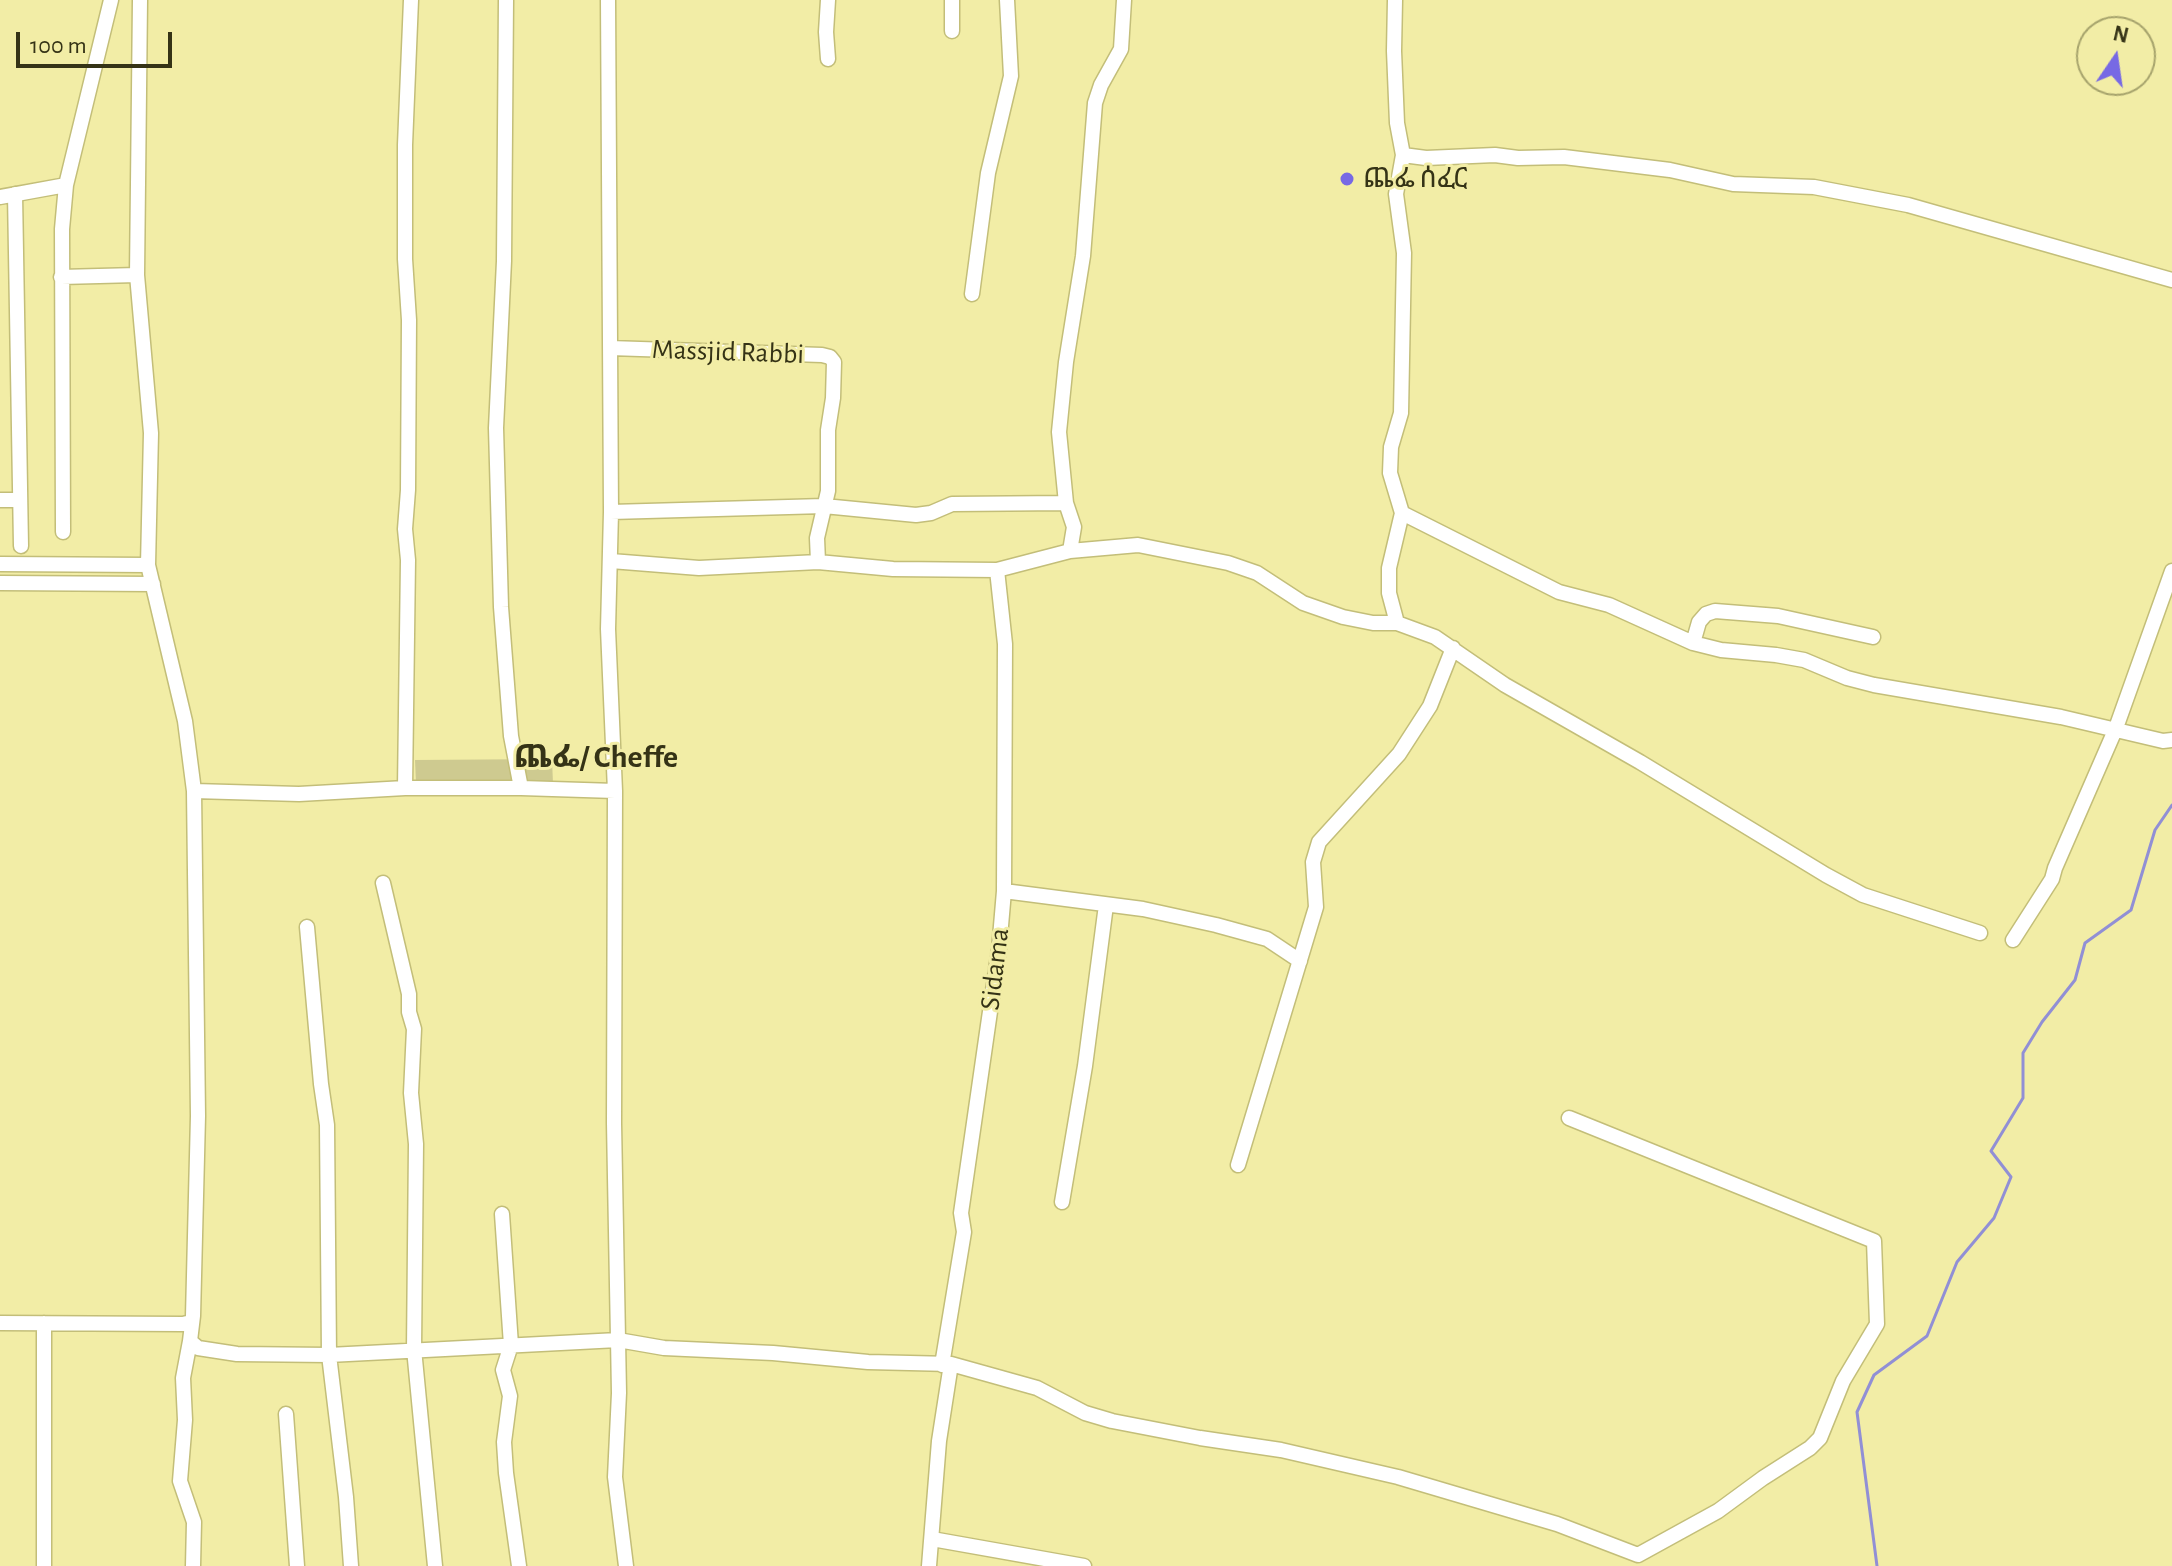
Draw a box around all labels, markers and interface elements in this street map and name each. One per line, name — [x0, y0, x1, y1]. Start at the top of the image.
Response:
scale bar — [20, 16, 176, 66]
north arrow — [2076, 16, 2156, 96]
text: N — [2111, 22, 2131, 47]
text: 100 m — [30, 34, 87, 58]
place label: ጨፌ ሰፈር — [1363, 162, 1467, 196]
marker: ጨፌ ሰፈር — [1338, 170, 1356, 188]
street label: Massjid Rabbi — [651, 333, 805, 371]
district label: ጨፌ/ Cheffe — [514, 738, 678, 776]
street label: Sidama — [973, 926, 1017, 1012]

